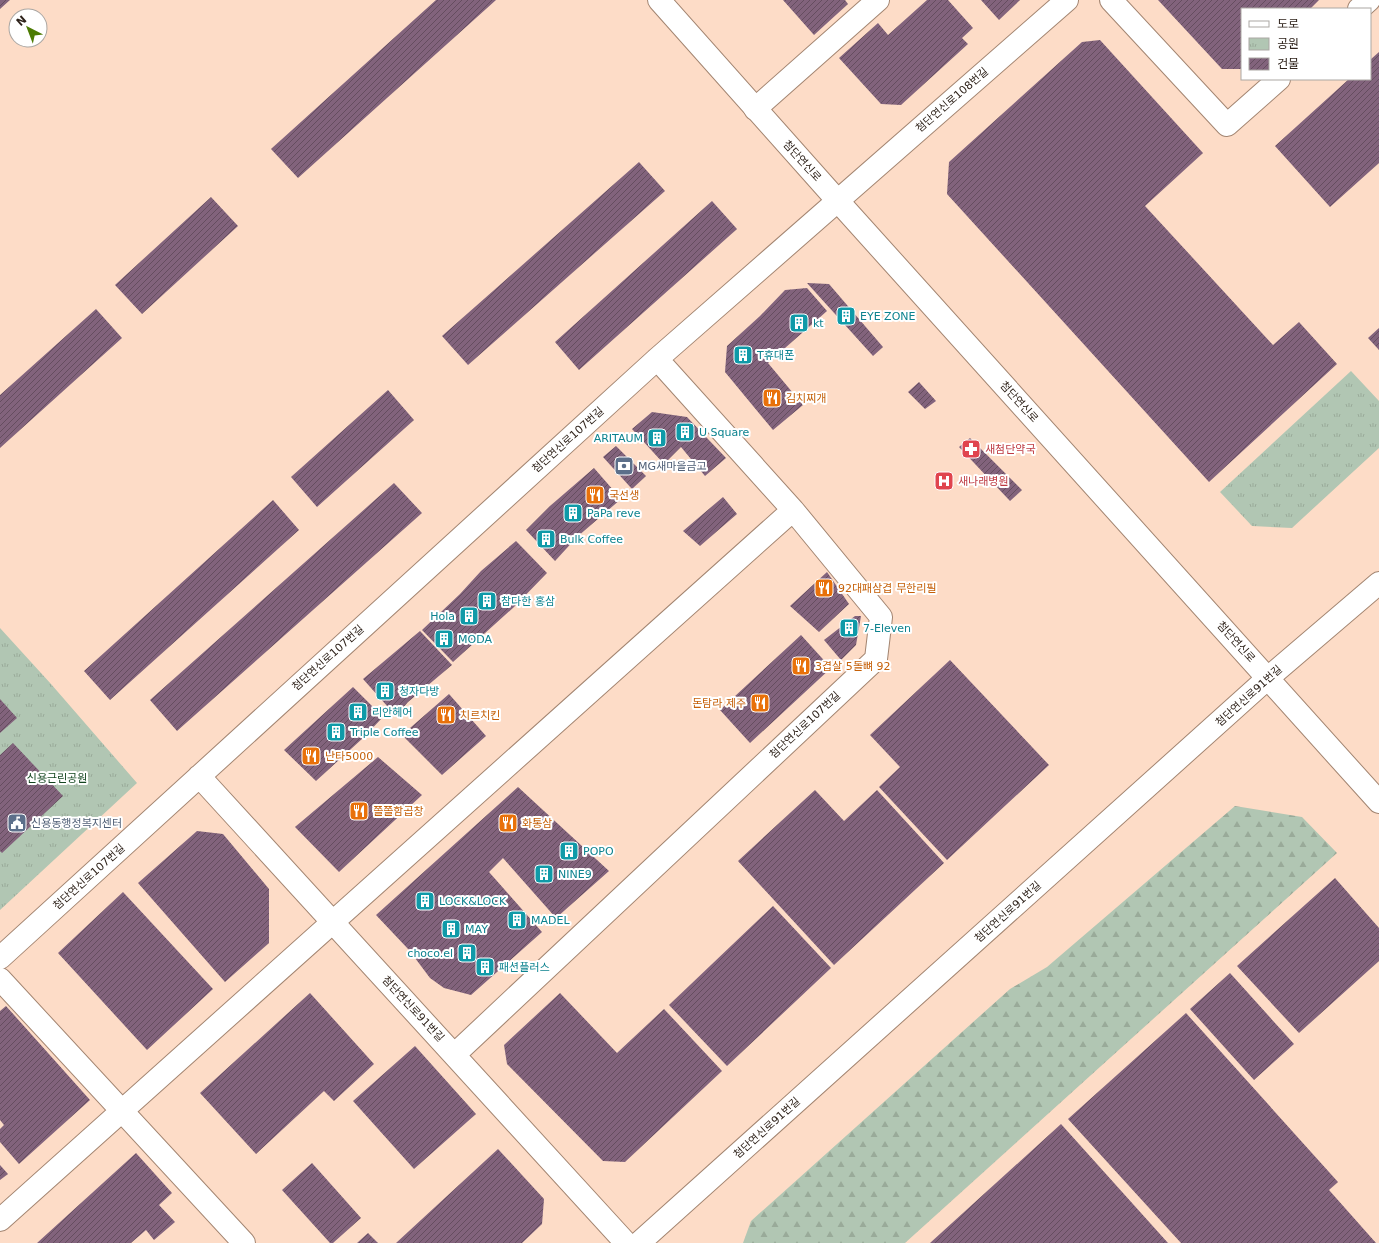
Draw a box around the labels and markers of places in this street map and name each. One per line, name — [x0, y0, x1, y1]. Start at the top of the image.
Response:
building icon: EYE ZONE — [835, 305, 857, 327]
place label: EYE ZONE — [860, 310, 916, 323]
building icon: kt — [788, 312, 810, 334]
place label: kt — [813, 317, 824, 330]
building icon: T휴대폰 — [732, 344, 754, 366]
place label: T휴대폰 — [756, 349, 794, 362]
restaurant icon: 김치찌개 — [761, 387, 783, 409]
place label: 김치찌개 — [786, 392, 826, 405]
building icon: U Square — [674, 421, 696, 443]
place label: U Square — [699, 426, 750, 439]
building icon: ARITAUM — [646, 427, 668, 449]
place label: ARITAUM — [594, 432, 643, 445]
pharmacy icon: 새첨단약국 — [960, 438, 982, 460]
place label: 새첨단약국 — [985, 443, 1036, 456]
bank icon: MG새마을금고 — [613, 455, 635, 477]
place label: MG새마을금고 — [638, 460, 707, 473]
hospital icon: 새나래병원 — [933, 470, 955, 492]
place label: 새나래병원 — [958, 475, 1009, 488]
restaurant icon: 국선생 — [584, 484, 606, 506]
place label: 국선생 — [609, 489, 639, 502]
building icon: PaPa reve — [562, 502, 584, 524]
place label: PaPa reve — [587, 507, 641, 520]
building icon: Bulk Coffee — [535, 528, 557, 550]
place label: Bulk Coffee — [560, 533, 623, 546]
restaurant icon: 92대패삼겹 무한리필 — [813, 577, 835, 599]
place label: 92대패삼겹 무한리필 — [838, 582, 936, 595]
building icon: 참다한 홍삼 — [476, 590, 498, 612]
place label: 참다한 홍삼 — [501, 595, 555, 608]
building icon: Hola — [458, 605, 480, 627]
place label: Hola — [430, 610, 455, 623]
building icon: 7-Eleven — [838, 617, 860, 639]
place label: 7-Eleven — [863, 622, 911, 635]
building icon: MODA — [433, 628, 455, 650]
place label: MODA — [458, 633, 492, 646]
restaurant icon: 3겹살 5돌뼈 92 — [790, 655, 812, 677]
place label: 3겹살 5돌뼈 92 — [815, 660, 890, 673]
building icon: 청자다방 — [374, 680, 396, 702]
place label: 청자다방 — [399, 685, 439, 698]
restaurant icon: 돈탐라 제주 — [749, 692, 771, 714]
place label: 돈탐라 제주 — [692, 697, 746, 710]
building icon: 리안헤어 — [347, 701, 369, 723]
restaurant icon: 치르치킨 — [435, 704, 457, 726]
place label: 리안헤어 — [372, 706, 412, 719]
place label: 치르치킨 — [460, 709, 500, 722]
building icon: Triple Coffee — [325, 721, 347, 743]
place label: Triple Coffee — [349, 726, 419, 739]
restaurant icon: 난타5000 — [300, 745, 322, 767]
place label: 난타5000 — [325, 750, 373, 763]
restaurant icon: 쫄쫄함곱창 — [348, 800, 370, 822]
place label: 쫄쫄함곱창 — [373, 805, 424, 818]
public building icon: 신용동행정복지센터 — [6, 812, 28, 834]
restaurant icon: 화통삼 — [497, 812, 519, 834]
place label: 신용동행정복지센터 — [31, 817, 122, 830]
place label: 화통삼 — [522, 817, 552, 830]
building icon: POPO — [558, 840, 580, 862]
place label: POPO — [583, 845, 614, 858]
building icon: NINE9 — [533, 863, 555, 885]
place label: NINE9 — [558, 868, 592, 881]
building icon: LOCK&LOCK — [414, 890, 436, 912]
place label: LOCK&LOCK — [439, 895, 507, 908]
building icon: MADEL — [506, 909, 528, 931]
place label: MADEL — [531, 914, 570, 927]
building icon: MAY — [440, 918, 462, 940]
place label: MAY — [465, 923, 488, 936]
building icon: choco.el — [456, 942, 478, 964]
place label: choco.el — [407, 947, 453, 960]
building icon: 패션플러스 — [474, 956, 496, 978]
place label: 패션플러스 — [499, 961, 550, 974]

